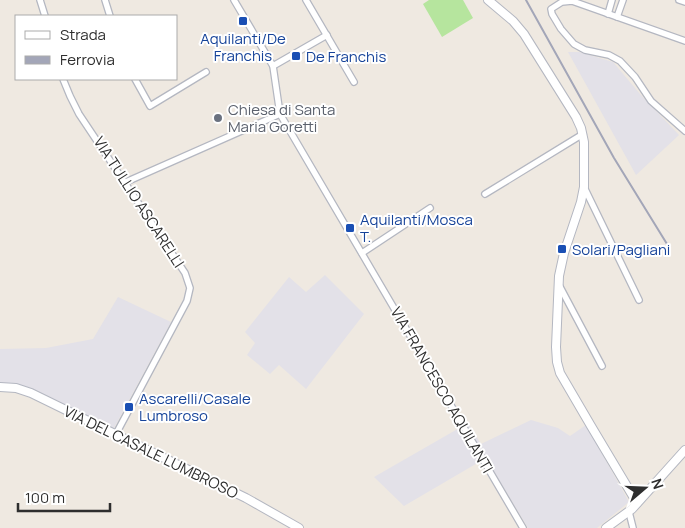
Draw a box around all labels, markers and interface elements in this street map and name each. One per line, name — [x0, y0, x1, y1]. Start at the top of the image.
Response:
legend — [15, 15, 178, 80]
marker: Aquilanti/De Franchis — [237, 15, 249, 27]
text: Strada — [60, 24, 106, 45]
place label: Aquilanti/De Franchis — [200, 28, 286, 66]
place label: De Franchis — [306, 46, 386, 67]
text: Ferrovia — [60, 49, 115, 70]
marker: De Franchis — [290, 50, 302, 62]
place label: Chiesa di Santa Maria Goretti — [228, 99, 335, 137]
marker: Chiesa di Santa Maria Goretti — [212, 112, 224, 124]
street label: VIA TULLIO ASCARELLI — [89, 132, 189, 272]
place label: Aquilanti/Mosca T. — [360, 209, 473, 247]
marker: Aquilanti/Mosca T. — [344, 222, 356, 234]
place label: Solari/Pagliani — [572, 239, 670, 260]
marker: Solari/Pagliani — [556, 243, 568, 255]
street label: VIA FRANCESCO AQUILANTI — [386, 303, 498, 477]
place label: Ascarelli/Casale Lumbroso — [139, 388, 251, 426]
street label: VIA DEL CASALE LUMBROSO — [60, 401, 242, 503]
marker: Ascarelli/Casale Lumbroso — [123, 401, 135, 413]
north arrow — [620, 463, 670, 513]
text: N — [647, 476, 668, 491]
scale bar — [18, 480, 110, 512]
text: 100 m — [25, 487, 65, 508]

